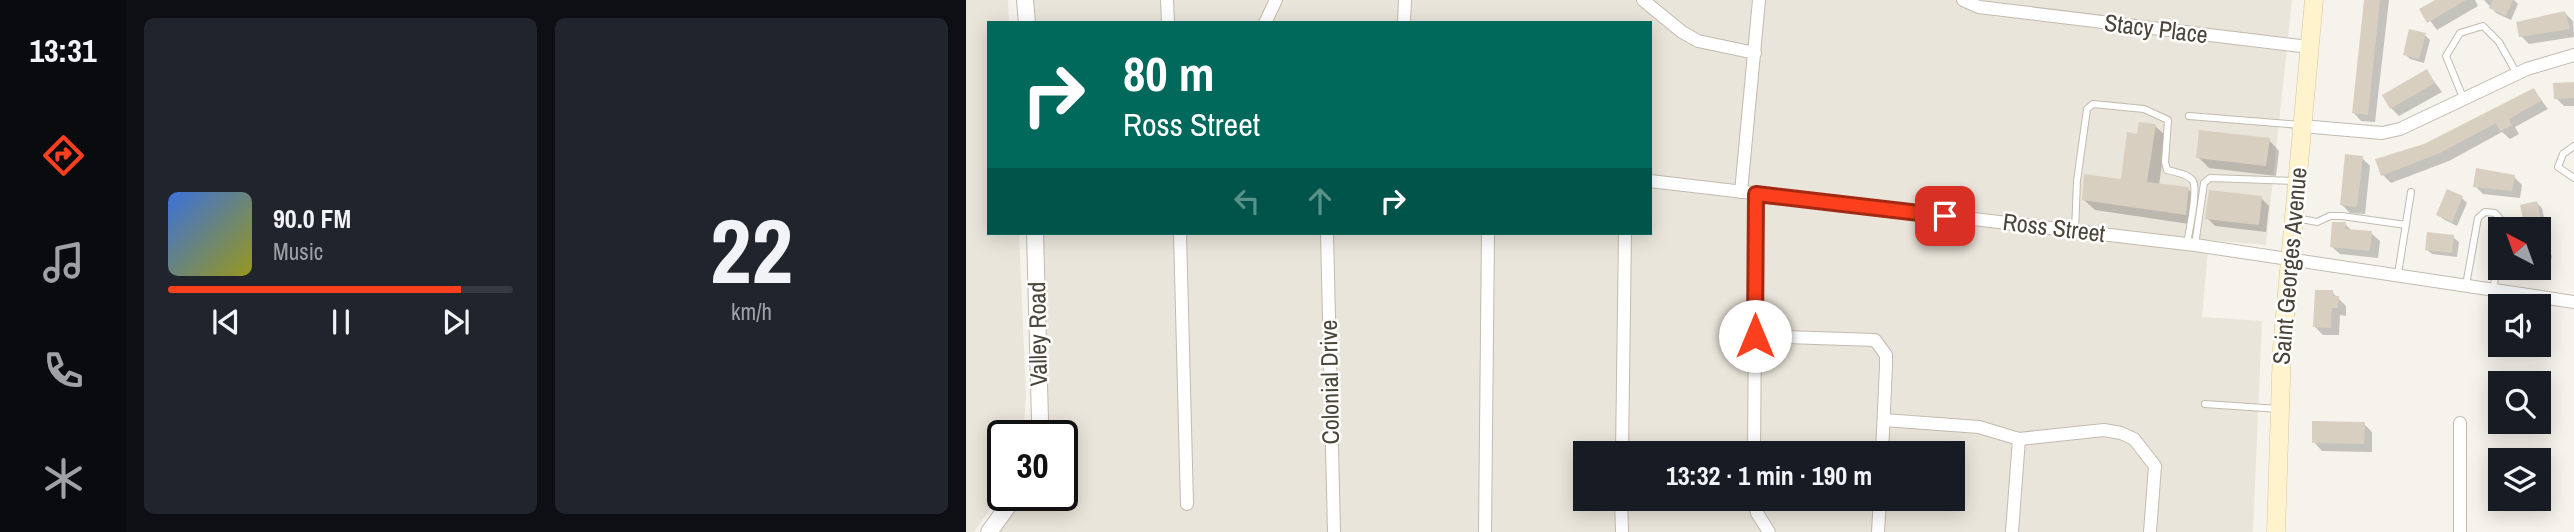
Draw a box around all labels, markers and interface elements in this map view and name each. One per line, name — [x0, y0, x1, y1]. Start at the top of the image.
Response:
street label: Stacy Place — [2103, 6, 2210, 50]
text: 13:31 — [29, 29, 97, 72]
text: 80 m — [1123, 40, 1215, 106]
icon: right — [1008, 49, 1099, 140]
text: Ross Street — [1123, 103, 1260, 146]
icon: directions — [39, 131, 88, 180]
street label: Saint Georges Avenue — [2264, 166, 2314, 366]
icon: left — [1228, 182, 1266, 220]
icon: ahead — [1301, 182, 1339, 220]
icon: right — [1374, 182, 1412, 220]
pin — [1915, 186, 1975, 246]
text: 22 — [710, 189, 793, 311]
icon: arrive — [1926, 197, 1964, 235]
text: 90.0 FM — [273, 201, 351, 236]
street label: Ross Street — [2001, 205, 2108, 249]
north arrow — [2488, 217, 2552, 280]
map controls — [2488, 217, 2551, 511]
text: Music — [273, 236, 323, 267]
icon: music — [39, 238, 88, 287]
street label: Valley Road — [1020, 281, 1054, 387]
button: sound — [2488, 294, 2551, 357]
text: km/h — [731, 296, 772, 327]
position arrow — [1718, 299, 1792, 373]
icon: previous — [207, 303, 245, 341]
icon: pause — [322, 303, 360, 341]
icon: next — [437, 303, 475, 341]
street label: Colonial Drive — [1312, 319, 1346, 445]
icon: phone — [39, 346, 88, 395]
button: search — [2488, 371, 2551, 434]
speed limit sign: 30 — [987, 420, 1078, 511]
button: layers — [2488, 448, 2551, 511]
icon: climate — [39, 454, 88, 503]
text: 13:32 · 1 min · 190 m — [1666, 458, 1872, 493]

